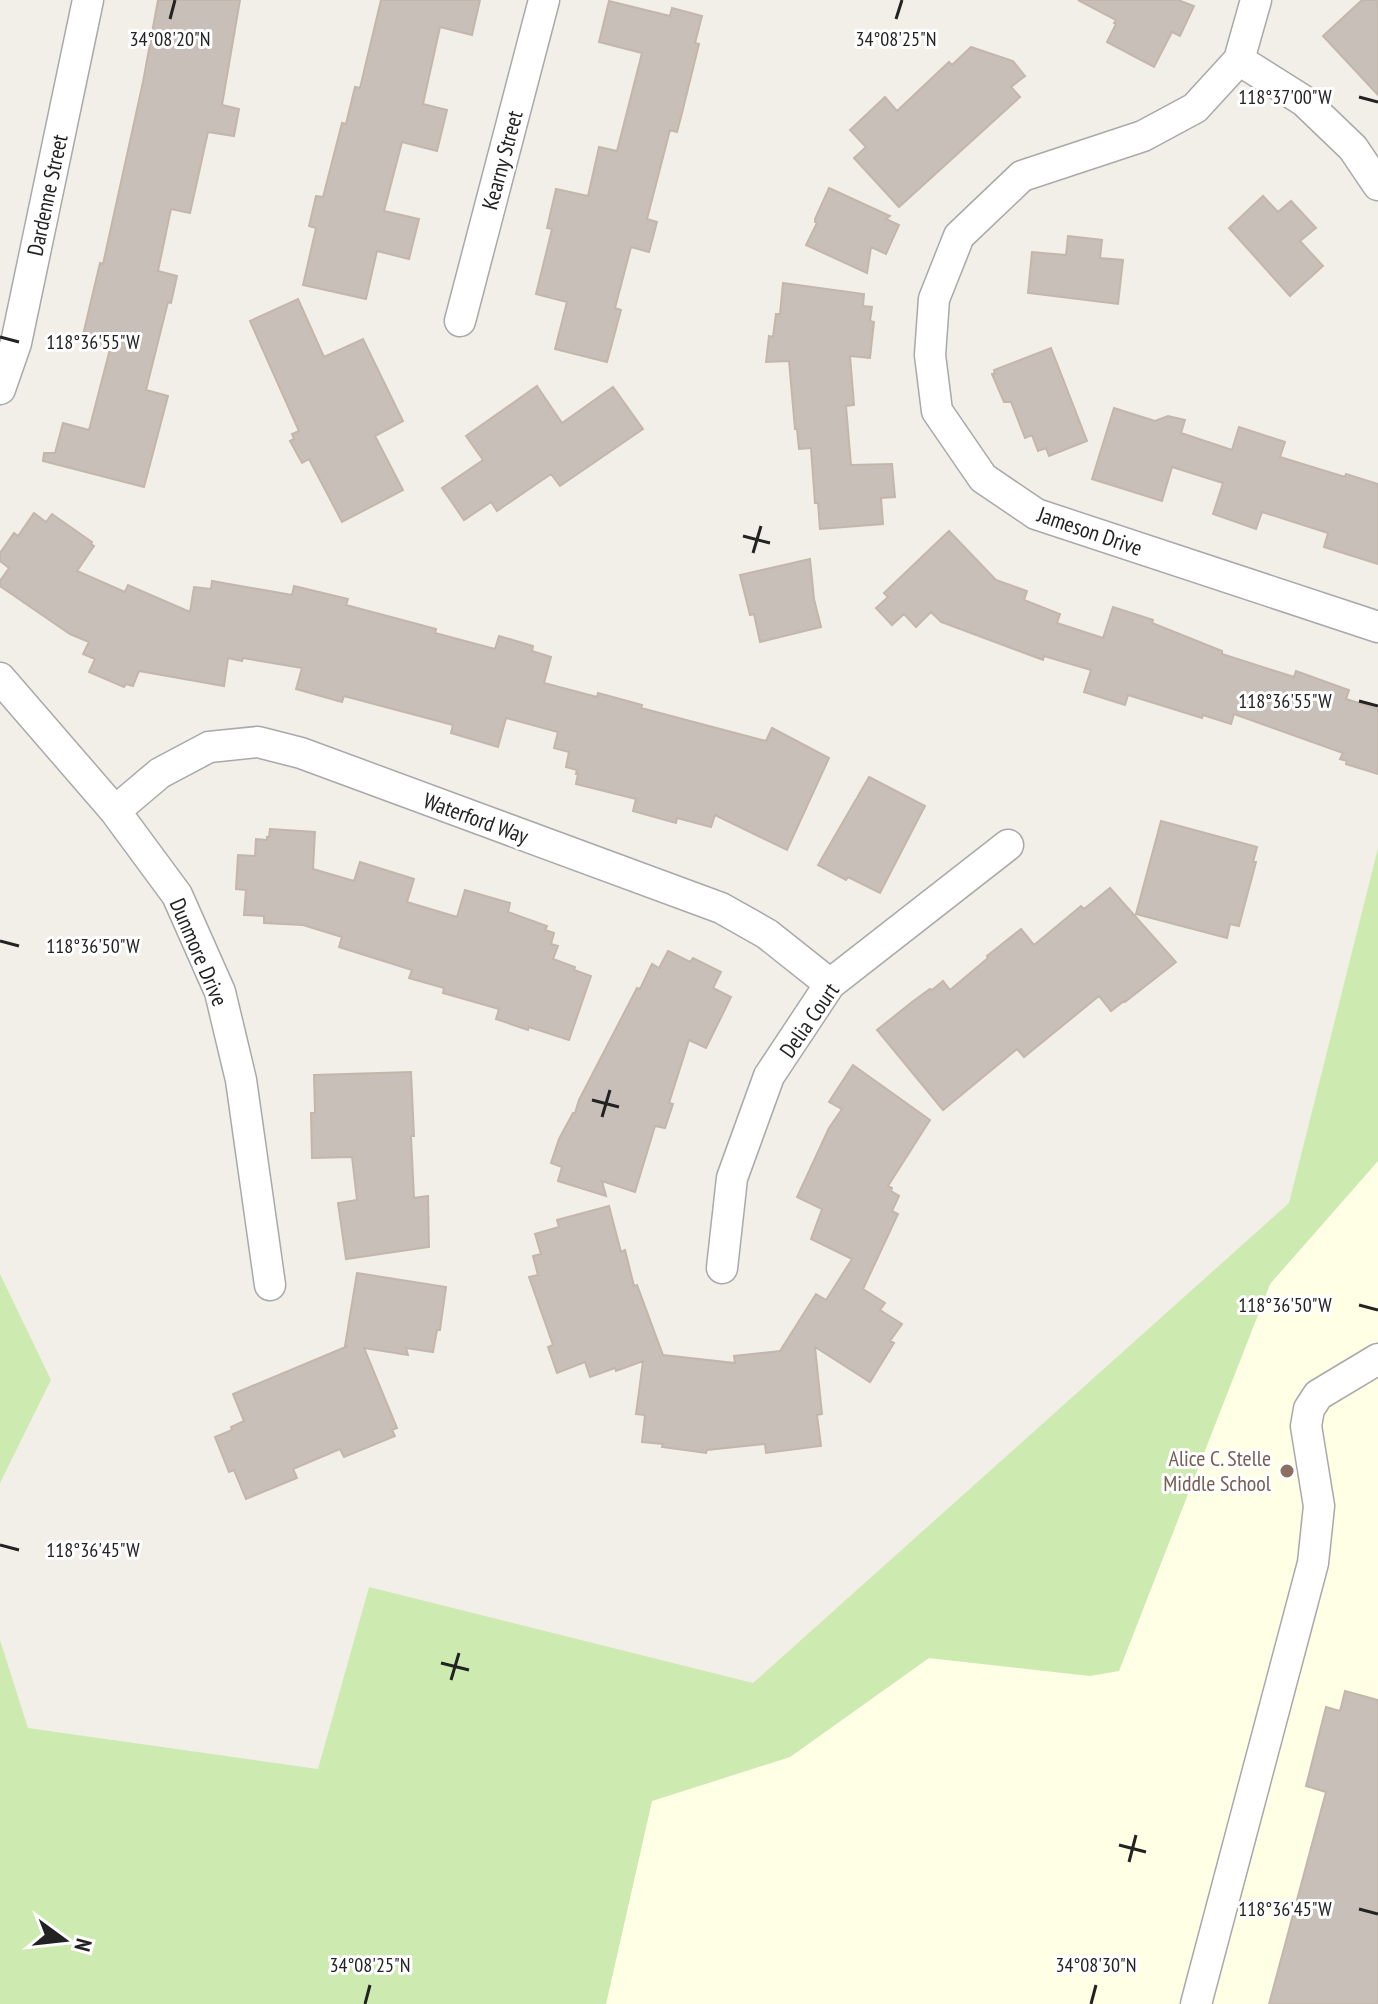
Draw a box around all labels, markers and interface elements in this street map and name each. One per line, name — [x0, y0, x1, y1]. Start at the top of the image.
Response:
text: 34°08'20"N — [130, 26, 210, 52]
text: 34°08'25"N — [856, 26, 936, 52]
text: 118°37'00"W — [1238, 84, 1332, 110]
street label: Kearny Street — [475, 107, 529, 213]
street label: Dardenne Street — [20, 132, 74, 258]
text: 118°36'55"W — [46, 329, 140, 355]
street label: Jameson Drive — [1033, 500, 1146, 562]
text: 118°36'55"W — [1238, 688, 1332, 714]
street label: Waterford Way — [420, 786, 533, 850]
street label: Dunmore Drive — [164, 894, 234, 1010]
text: 118°36'50"W — [46, 933, 140, 959]
street label: Delia Court — [773, 977, 845, 1063]
text: 118°36'50"W — [1238, 1292, 1332, 1318]
place label: Alice C. Stelle Middle School — [1163, 1444, 1272, 1497]
marker: Alice C. Stelle Middle School — [1278, 1462, 1296, 1480]
text: 118°36'45"W — [46, 1537, 140, 1563]
text: 118°36'45"W — [1238, 1896, 1332, 1922]
north arrow — [24, 1900, 104, 1980]
text: N — [68, 1936, 98, 1955]
text: 34°08'25"N — [330, 1952, 410, 1978]
text: 34°08'30"N — [1056, 1952, 1136, 1978]

